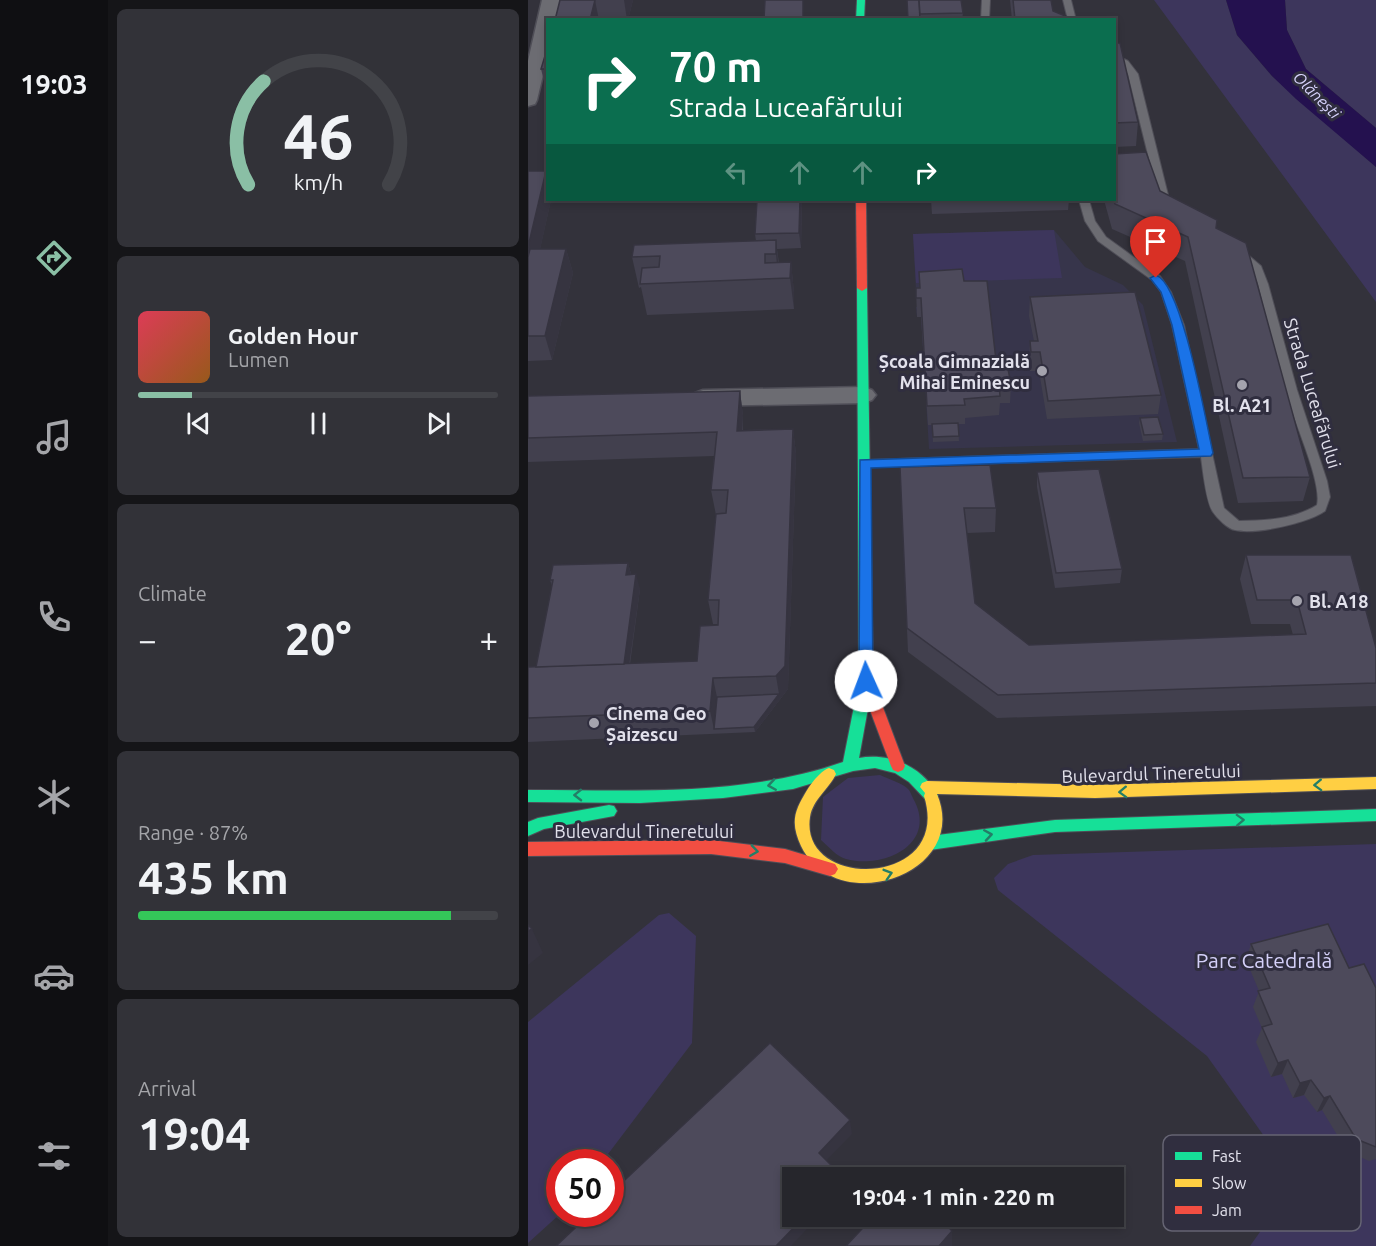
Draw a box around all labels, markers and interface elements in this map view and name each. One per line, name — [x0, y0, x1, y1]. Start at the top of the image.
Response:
icon: right — [570, 42, 648, 120]
text: 70 m — [669, 43, 763, 90]
water label: Olănești — [1290, 68, 1345, 123]
text: 19:03 — [20, 69, 88, 99]
text: Strada Luceafărului — [669, 92, 903, 122]
text: 46 — [283, 101, 353, 171]
icon: left — [720, 156, 753, 189]
icon: ahead — [783, 156, 816, 189]
icon: ahead — [846, 156, 879, 189]
icon: right — [909, 156, 942, 189]
text: km/h — [293, 171, 343, 195]
pin — [1130, 216, 1181, 278]
icon: arrive — [1139, 225, 1172, 258]
icon: directions — [33, 237, 75, 279]
street label: Strada Luceafărului — [1281, 315, 1345, 471]
text: Golden Hour — [228, 323, 358, 348]
text: Lumen — [228, 348, 289, 371]
place label: Școala Gimnazială Mihai Eminescu — [879, 351, 1030, 392]
marker: Școala Gimnazială Mihai Eminescu — [1035, 364, 1049, 378]
marker: Bl. A21 — [1235, 378, 1249, 392]
place label: Bl. A21 — [1212, 395, 1272, 415]
icon: previous — [182, 407, 215, 440]
icon: pause — [302, 407, 335, 440]
icon: next — [422, 407, 455, 440]
icon: music — [33, 416, 75, 458]
text: Climate — [138, 582, 207, 605]
place label: Bl. A18 — [1309, 591, 1368, 611]
marker: Bl. A18 — [1290, 594, 1304, 608]
icon: phone — [33, 596, 75, 638]
text: 20° — [285, 613, 351, 664]
text: − — [138, 621, 157, 658]
text: + — [479, 621, 498, 658]
position arrow — [834, 649, 898, 713]
place label: Cinema Geo Șaizescu — [606, 703, 707, 745]
marker: Cinema Geo Șaizescu — [587, 716, 601, 730]
street label: Bulevardul Tineretului — [1061, 760, 1241, 786]
icon: climate — [33, 776, 75, 818]
one-way arrow — [1313, 778, 1322, 791]
one-way arrow — [767, 779, 777, 791]
one-way arrow — [1118, 785, 1127, 798]
one-way arrow — [573, 789, 582, 802]
one-way arrow — [1235, 814, 1244, 826]
text: Range · 87% — [138, 821, 248, 844]
street label: Bulevardul Tineretului — [554, 821, 734, 841]
one-way arrow — [984, 829, 993, 841]
one-way arrow — [750, 845, 759, 857]
text: 435 km — [138, 852, 289, 903]
one-way arrow — [882, 869, 893, 881]
park label: Parc Catedrală — [1196, 948, 1332, 972]
icon: car — [33, 955, 75, 997]
text: Arrival — [138, 1077, 196, 1100]
text: 19:04 — [138, 1108, 251, 1159]
icon: filters — [33, 1135, 75, 1177]
legend — [1163, 1135, 1361, 1231]
text: Fast — [1212, 1147, 1242, 1165]
speed limit sign: 50 — [546, 1149, 624, 1227]
text: Slow — [1212, 1174, 1247, 1192]
text: 19:04 · 1 min · 220 m — [851, 1184, 1055, 1209]
text: Jam — [1212, 1201, 1242, 1219]

